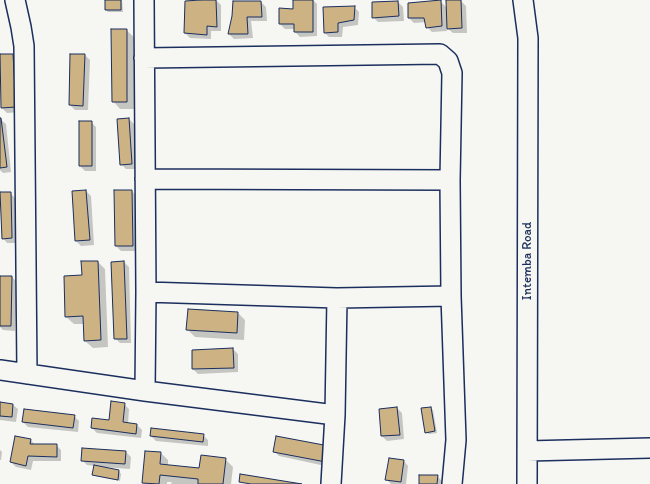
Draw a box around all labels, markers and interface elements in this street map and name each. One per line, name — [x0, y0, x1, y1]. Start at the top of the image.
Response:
street label: Intemba Road — [520, 222, 536, 300]

